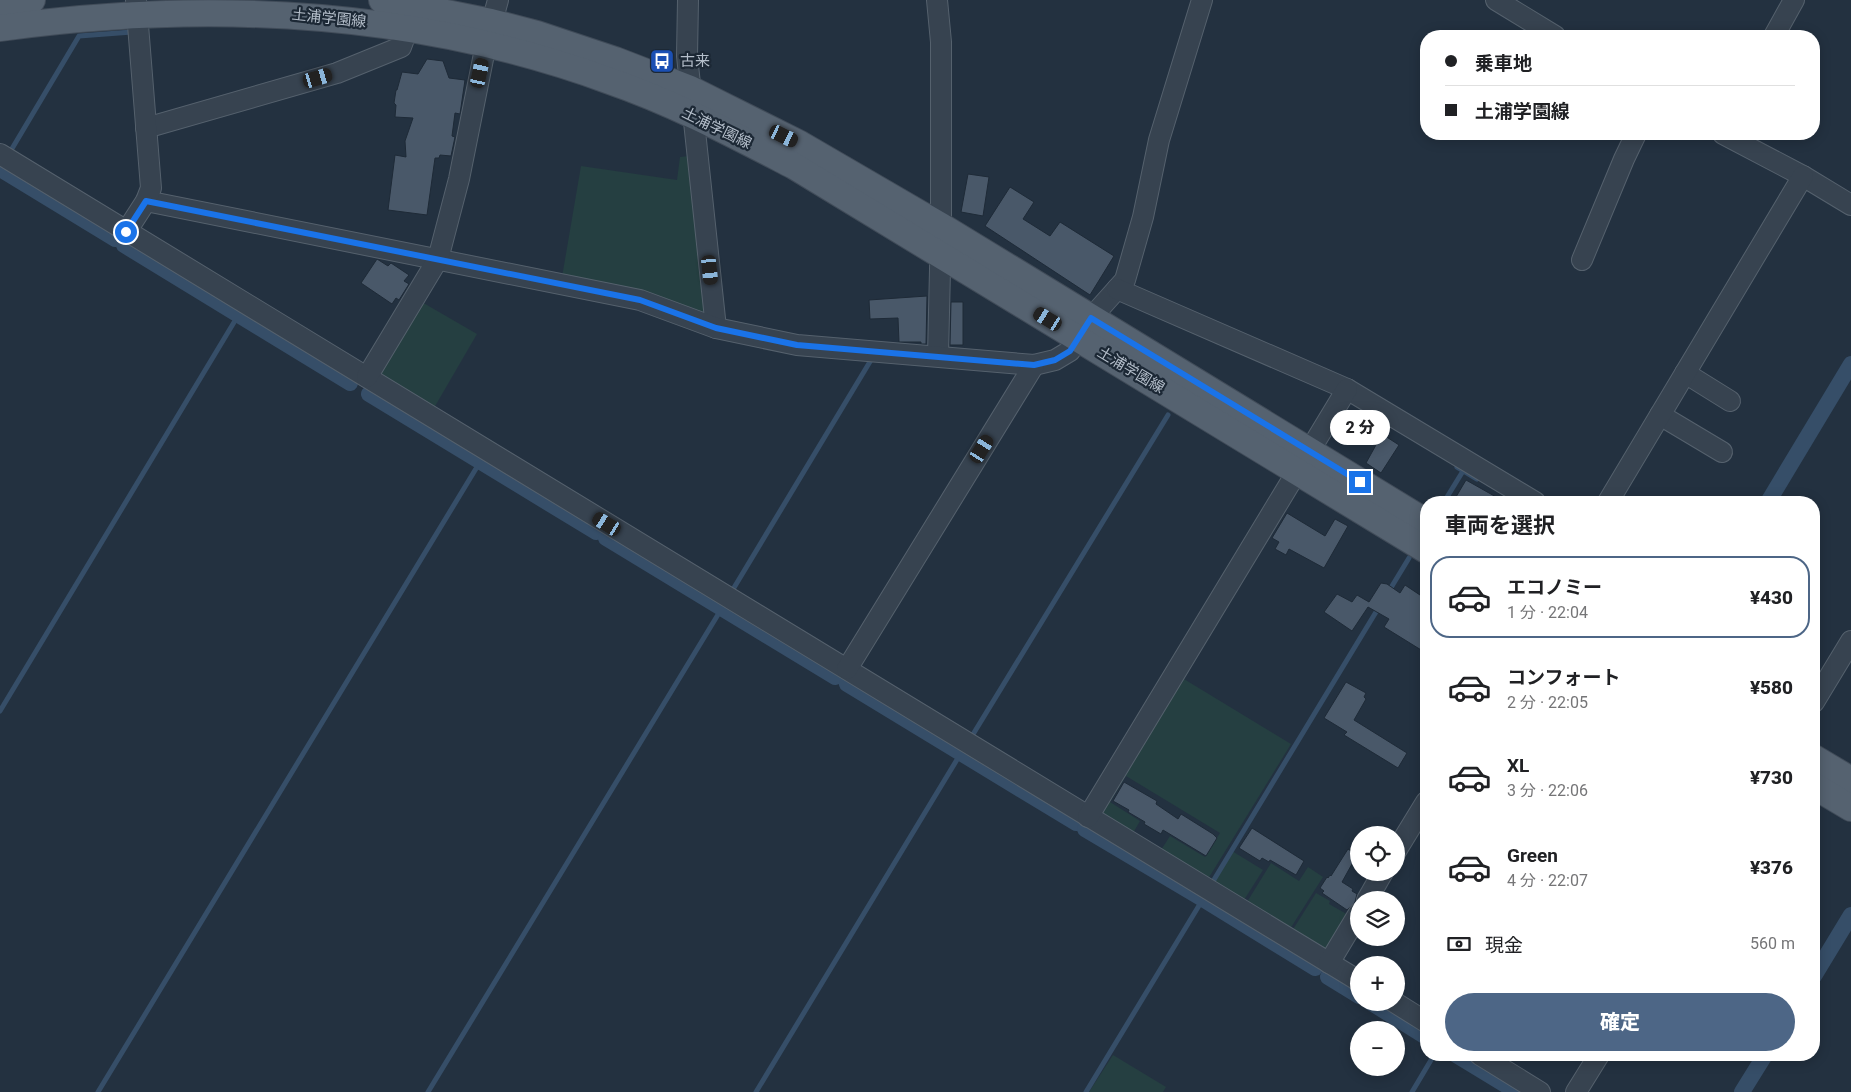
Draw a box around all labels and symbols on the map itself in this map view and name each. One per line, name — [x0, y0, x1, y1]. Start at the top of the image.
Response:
street label: 土浦学園線 — [291, 5, 367, 31]
bus stop icon: 古来 — [649, 48, 675, 74]
place label: 古来 — [680, 52, 710, 70]
car — [469, 57, 490, 89]
car — [301, 67, 334, 89]
street label: 土浦学園線 — [679, 103, 755, 153]
car — [767, 123, 800, 149]
route start — [115, 221, 137, 243]
car — [700, 254, 719, 286]
car — [1031, 305, 1064, 333]
street label: 土浦学園線 — [1094, 343, 1168, 397]
callout: 2 分 — [1330, 410, 1390, 444]
car — [967, 432, 996, 466]
route end — [1349, 471, 1371, 493]
car — [590, 510, 623, 538]

